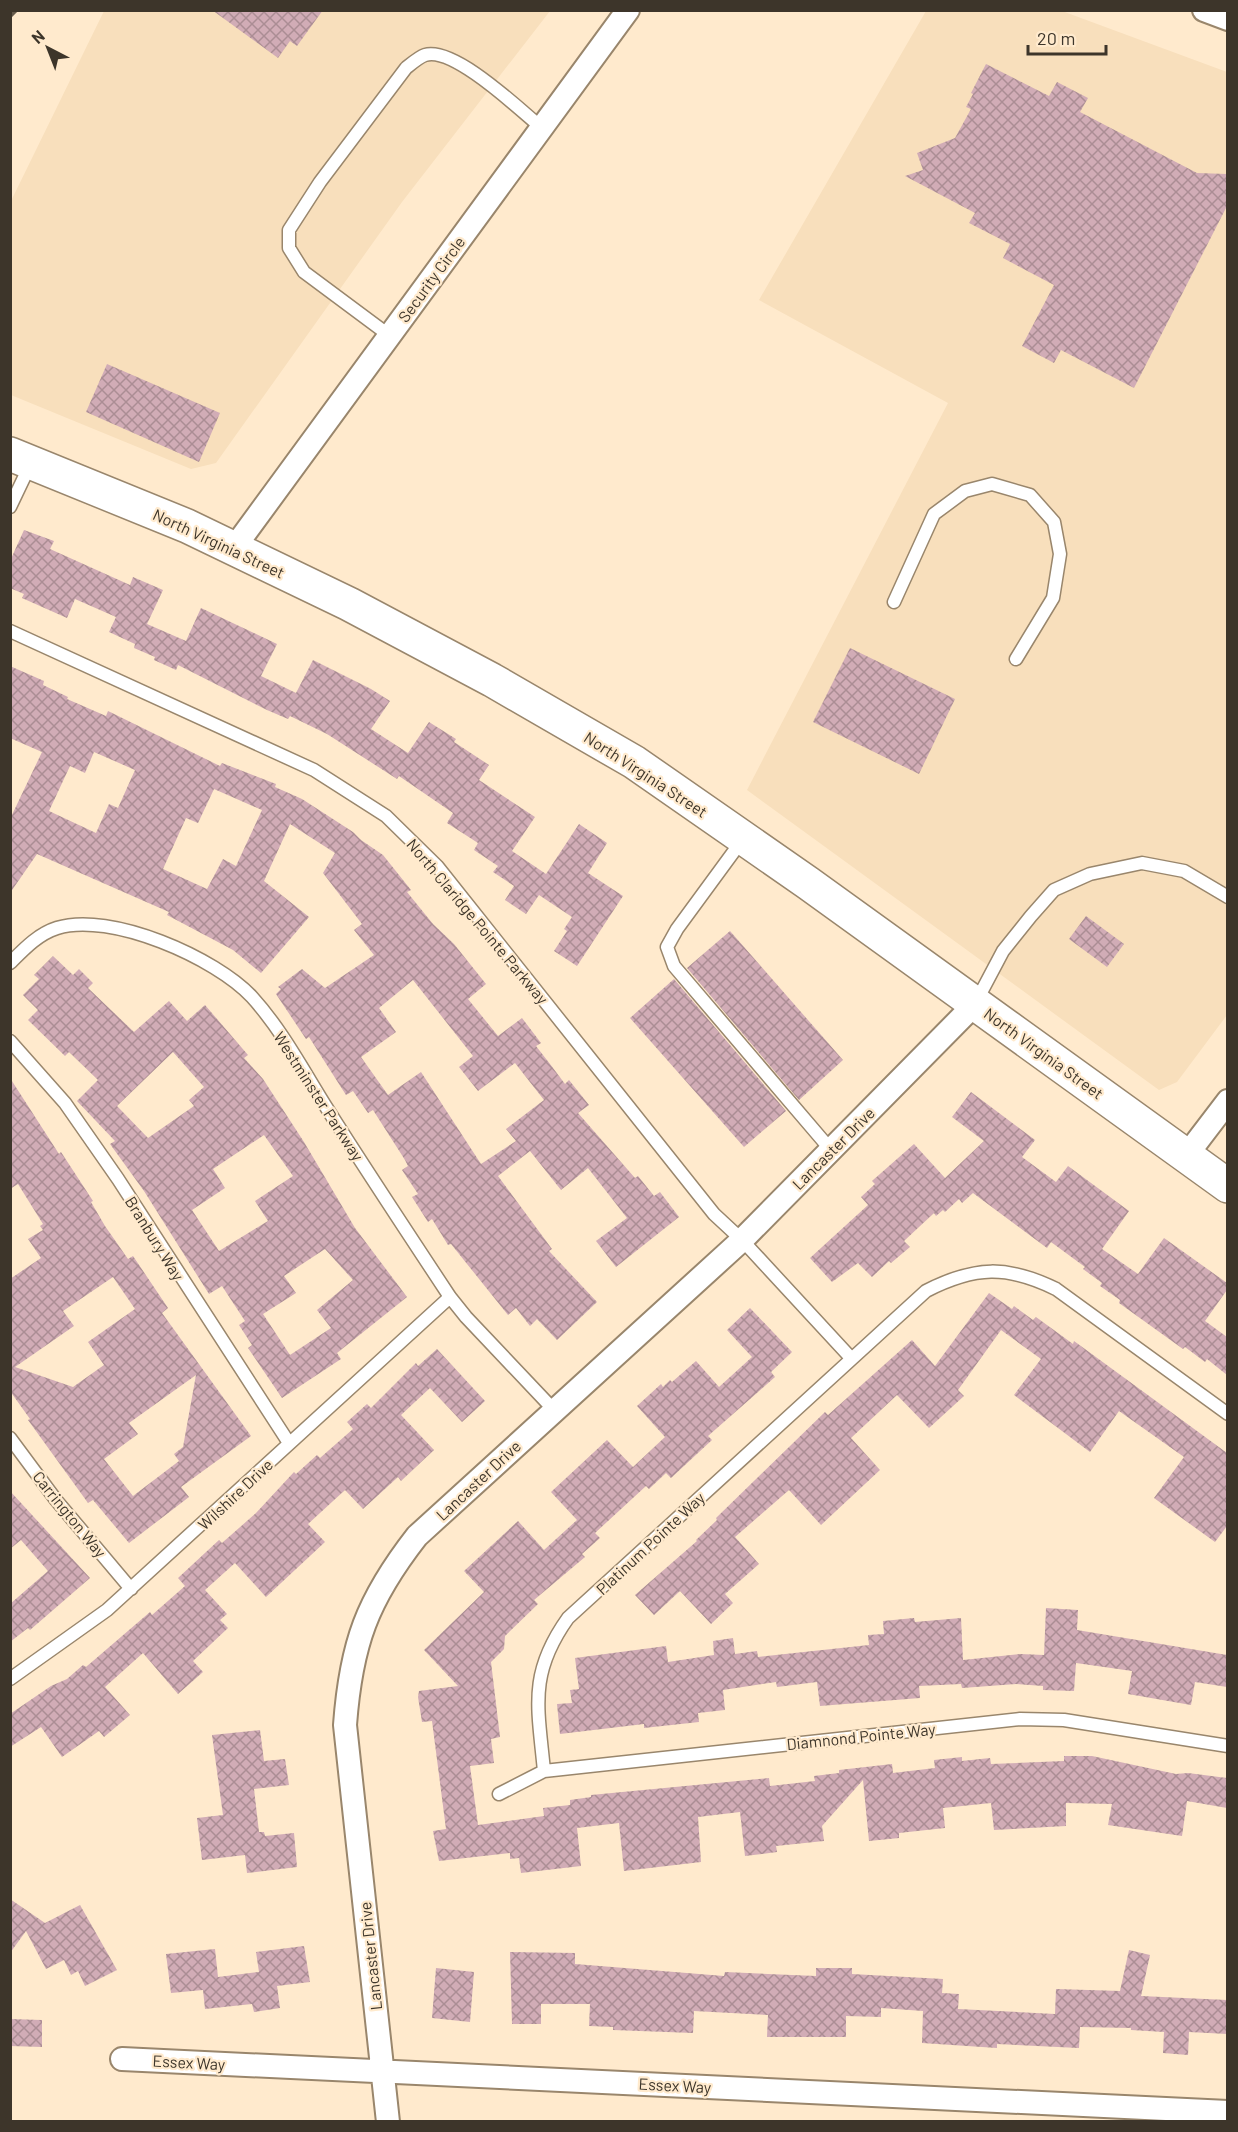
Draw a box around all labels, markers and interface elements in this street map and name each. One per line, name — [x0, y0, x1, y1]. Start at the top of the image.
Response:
north arrow — [18, 18, 78, 78]
scale bar — [1028, 18, 1106, 56]
text: N — [27, 26, 48, 47]
text: 20 m — [1037, 27, 1075, 49]
street label: Security Circle — [394, 233, 468, 325]
street label: North Virginia Street — [150, 504, 288, 582]
street label: North Virginia Street — [581, 727, 711, 821]
street label: North Claridge Pointe Parkway — [403, 834, 553, 1008]
street label: North Virginia Street — [981, 1003, 1107, 1103]
street label: Westminster Parkway — [270, 1028, 368, 1165]
street label: Lancaster Drive — [788, 1103, 878, 1193]
street label: Branbury Way — [122, 1192, 189, 1284]
street label: Lancaster Drive — [432, 1436, 524, 1524]
street label: Wilshire Drive — [194, 1455, 276, 1533]
street label: Carrington Way — [29, 1467, 111, 1561]
street label: Platinum Pointe Way — [592, 1487, 709, 1598]
street label: Diamnond Pointe Way — [786, 1719, 937, 1753]
street label: Lancaster Drive — [355, 1901, 385, 2011]
street label: Essex Way — [152, 2051, 226, 2073]
street label: Essex Way — [638, 2074, 712, 2096]

